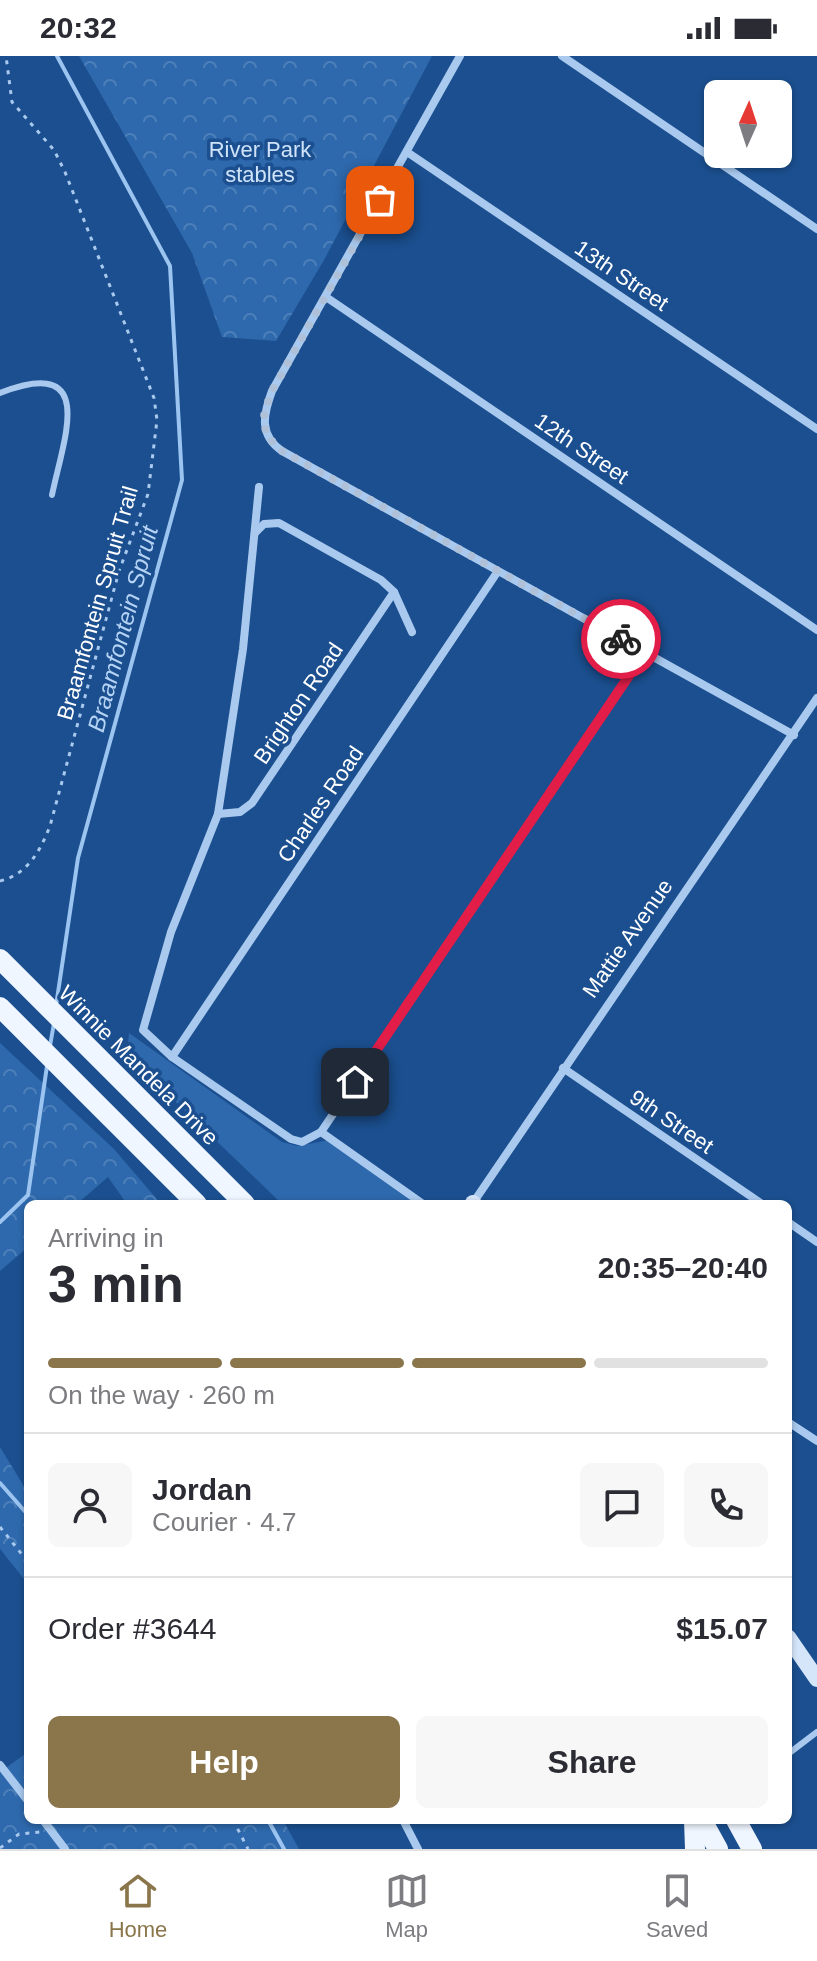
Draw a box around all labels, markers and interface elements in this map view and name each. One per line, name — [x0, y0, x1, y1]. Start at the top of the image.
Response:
text: 20:32 — [40, 11, 117, 44]
north arrow — [704, 80, 792, 168]
map controls — [704, 80, 792, 168]
park label: River Park stables — [209, 137, 312, 187]
pin — [346, 166, 414, 234]
icon: bag — [358, 178, 402, 222]
street label: 13th Street — [570, 235, 673, 316]
street label: 12th Street — [530, 408, 633, 489]
street label: Braamfontein Spruit Trail — [51, 483, 143, 723]
water label: Braamfontein Spruit — [82, 523, 164, 735]
courier — [581, 599, 661, 679]
icon: bike — [599, 617, 643, 661]
street label: Brighton Road — [249, 638, 348, 769]
street label: Charles Road — [272, 742, 368, 867]
street label: Mattie Avenue — [577, 874, 678, 1002]
street label: Winnie Mandela Drive — [54, 980, 224, 1150]
pin — [321, 1048, 389, 1116]
icon: home — [333, 1060, 377, 1104]
street label: 9th Street — [625, 1084, 718, 1158]
text: Arriving in — [48, 1223, 164, 1253]
text: 20:35–20:40 — [598, 1251, 768, 1284]
text: 3 min — [48, 1255, 184, 1313]
text: On the way · 260 m — [48, 1380, 275, 1410]
button: person — [48, 1463, 132, 1547]
button: chat — [580, 1463, 664, 1547]
button: phone — [684, 1463, 768, 1547]
text: Jordan — [152, 1473, 252, 1506]
text: Courier · 4.7 — [152, 1507, 297, 1537]
text: Order #3644 — [48, 1612, 216, 1645]
text: $15.07 — [676, 1612, 768, 1645]
button: Help — [48, 1716, 400, 1808]
button: Share — [416, 1716, 768, 1808]
tab: Home — [109, 1869, 167, 1943]
tab: Map — [385, 1869, 429, 1943]
tab: Saved — [646, 1869, 708, 1943]

